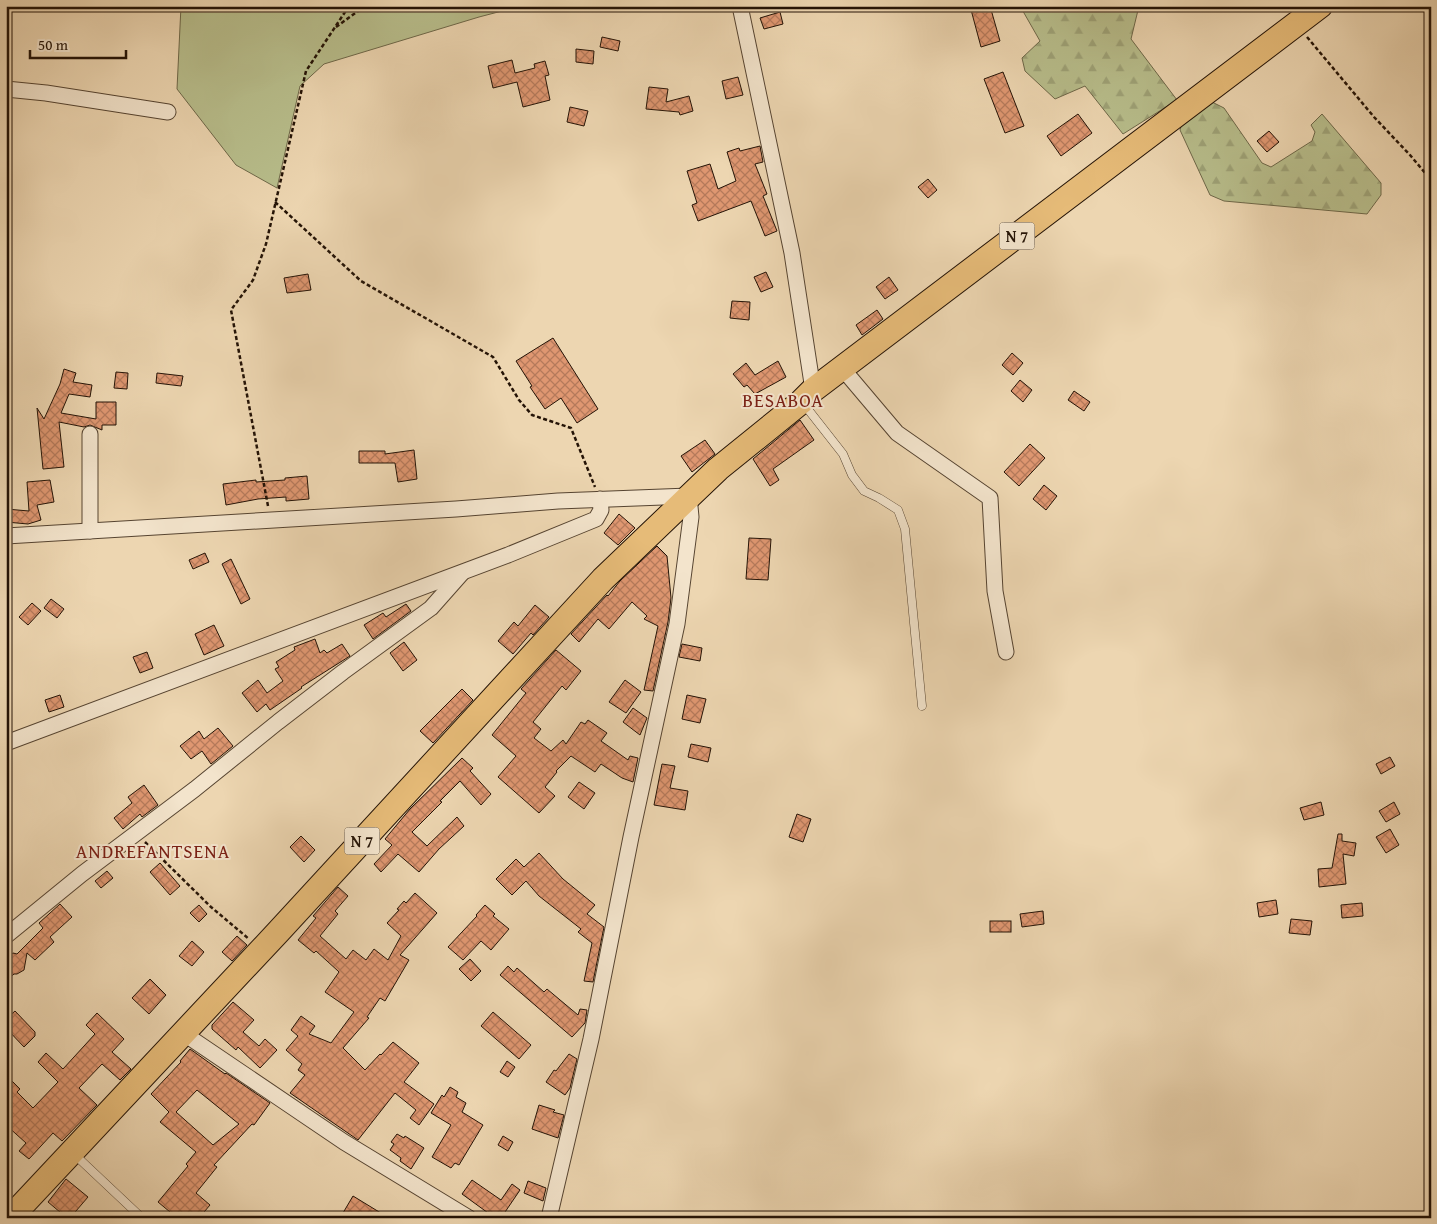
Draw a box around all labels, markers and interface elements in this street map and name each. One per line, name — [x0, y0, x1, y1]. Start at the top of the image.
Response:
scale bar — [30, 28, 126, 60]
text: 50 m — [38, 34, 69, 55]
road number: N 7 — [1000, 222, 1034, 250]
district label: BESABOA — [742, 386, 824, 414]
road number: N 7 — [344, 828, 380, 854]
district label: ANDREFANTSENA — [76, 837, 230, 865]

